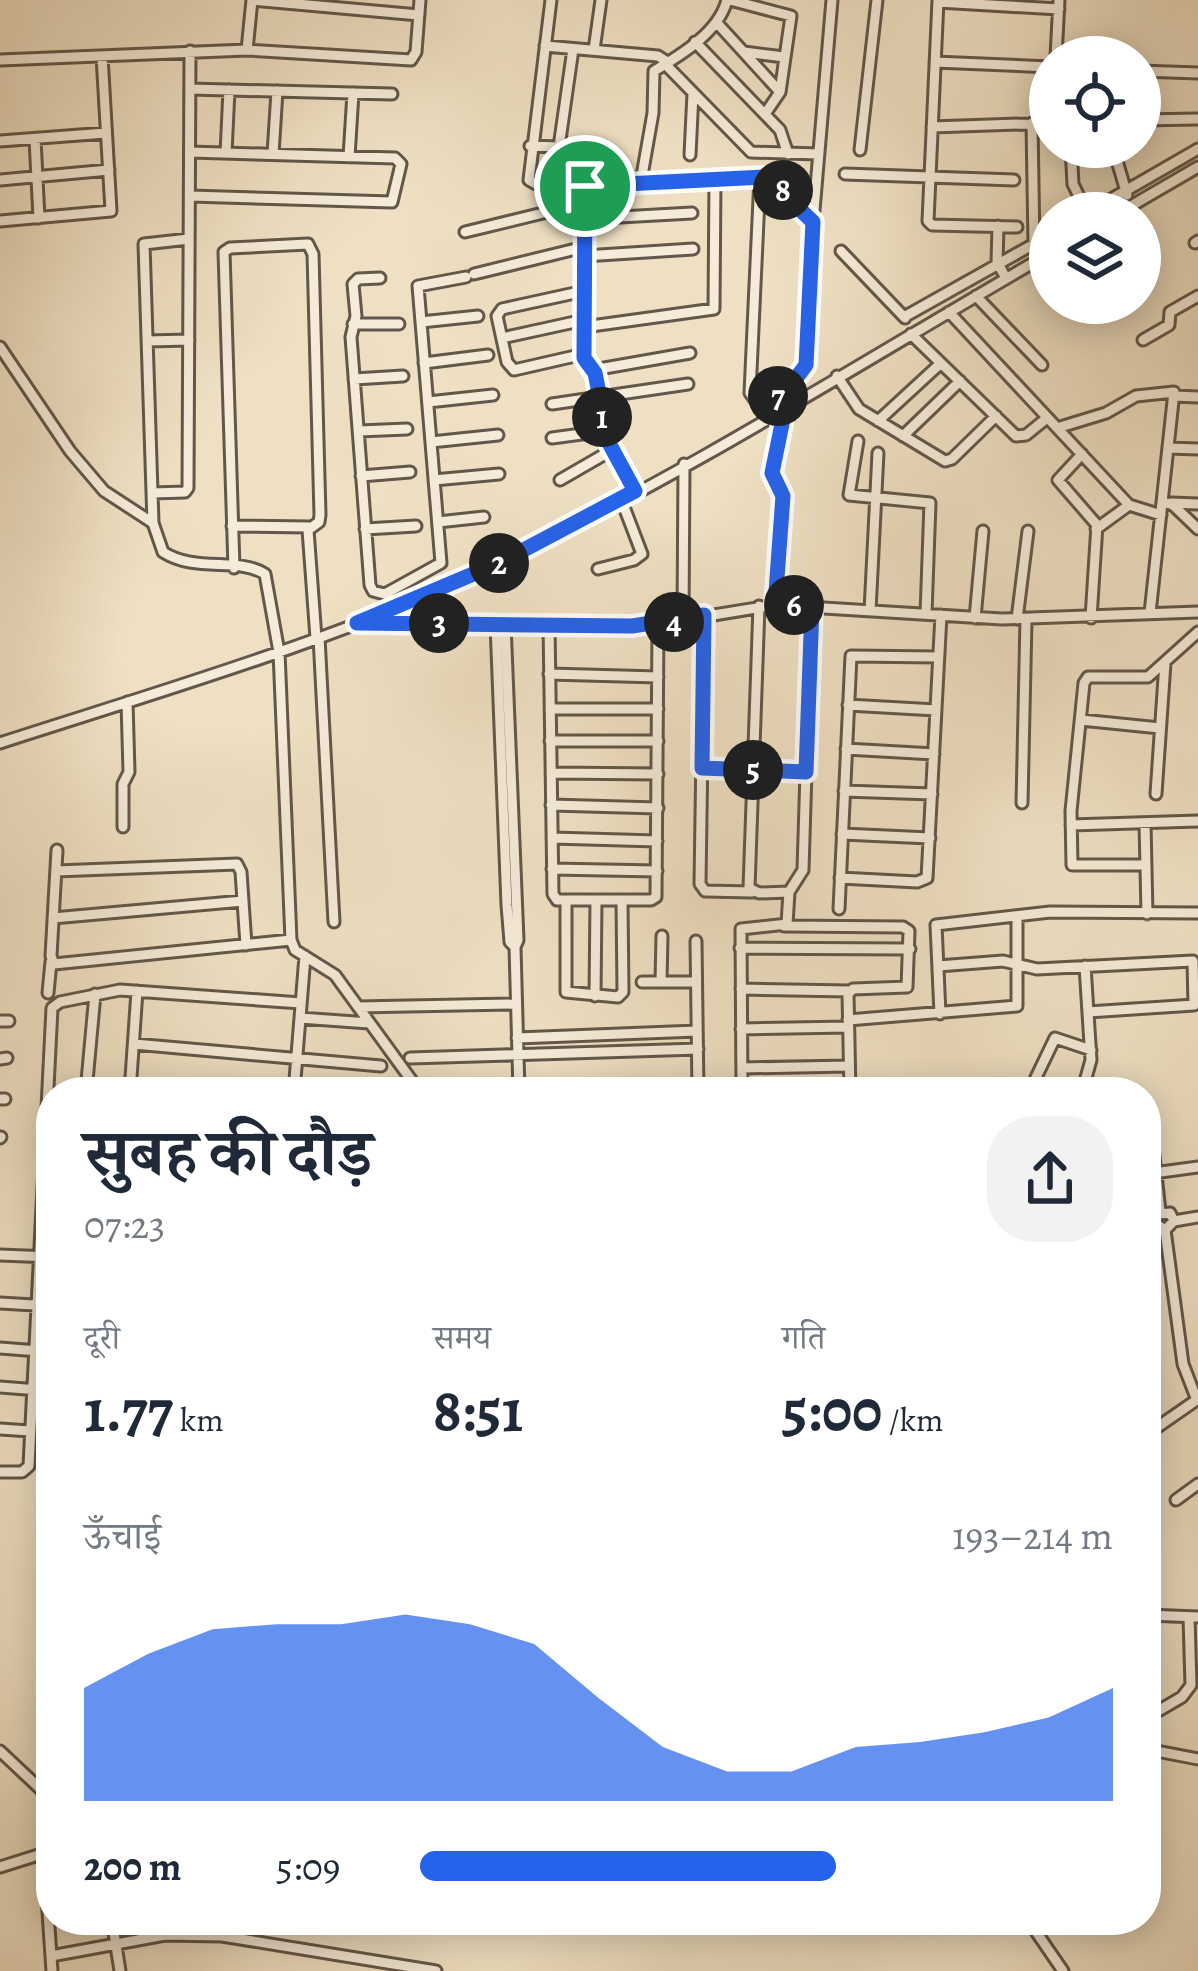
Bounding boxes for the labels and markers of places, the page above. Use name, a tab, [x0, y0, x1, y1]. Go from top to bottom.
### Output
pin	[534, 135, 636, 237]
pin: 8	[753, 160, 813, 220]
pin: 7	[748, 366, 808, 426]
pin: 1	[572, 387, 632, 447]
pin: 2	[469, 533, 529, 593]
pin: 6	[764, 575, 824, 635]
pin: 4	[644, 592, 704, 652]
pin: 3	[409, 593, 469, 653]
pin: 5	[723, 740, 783, 800]

